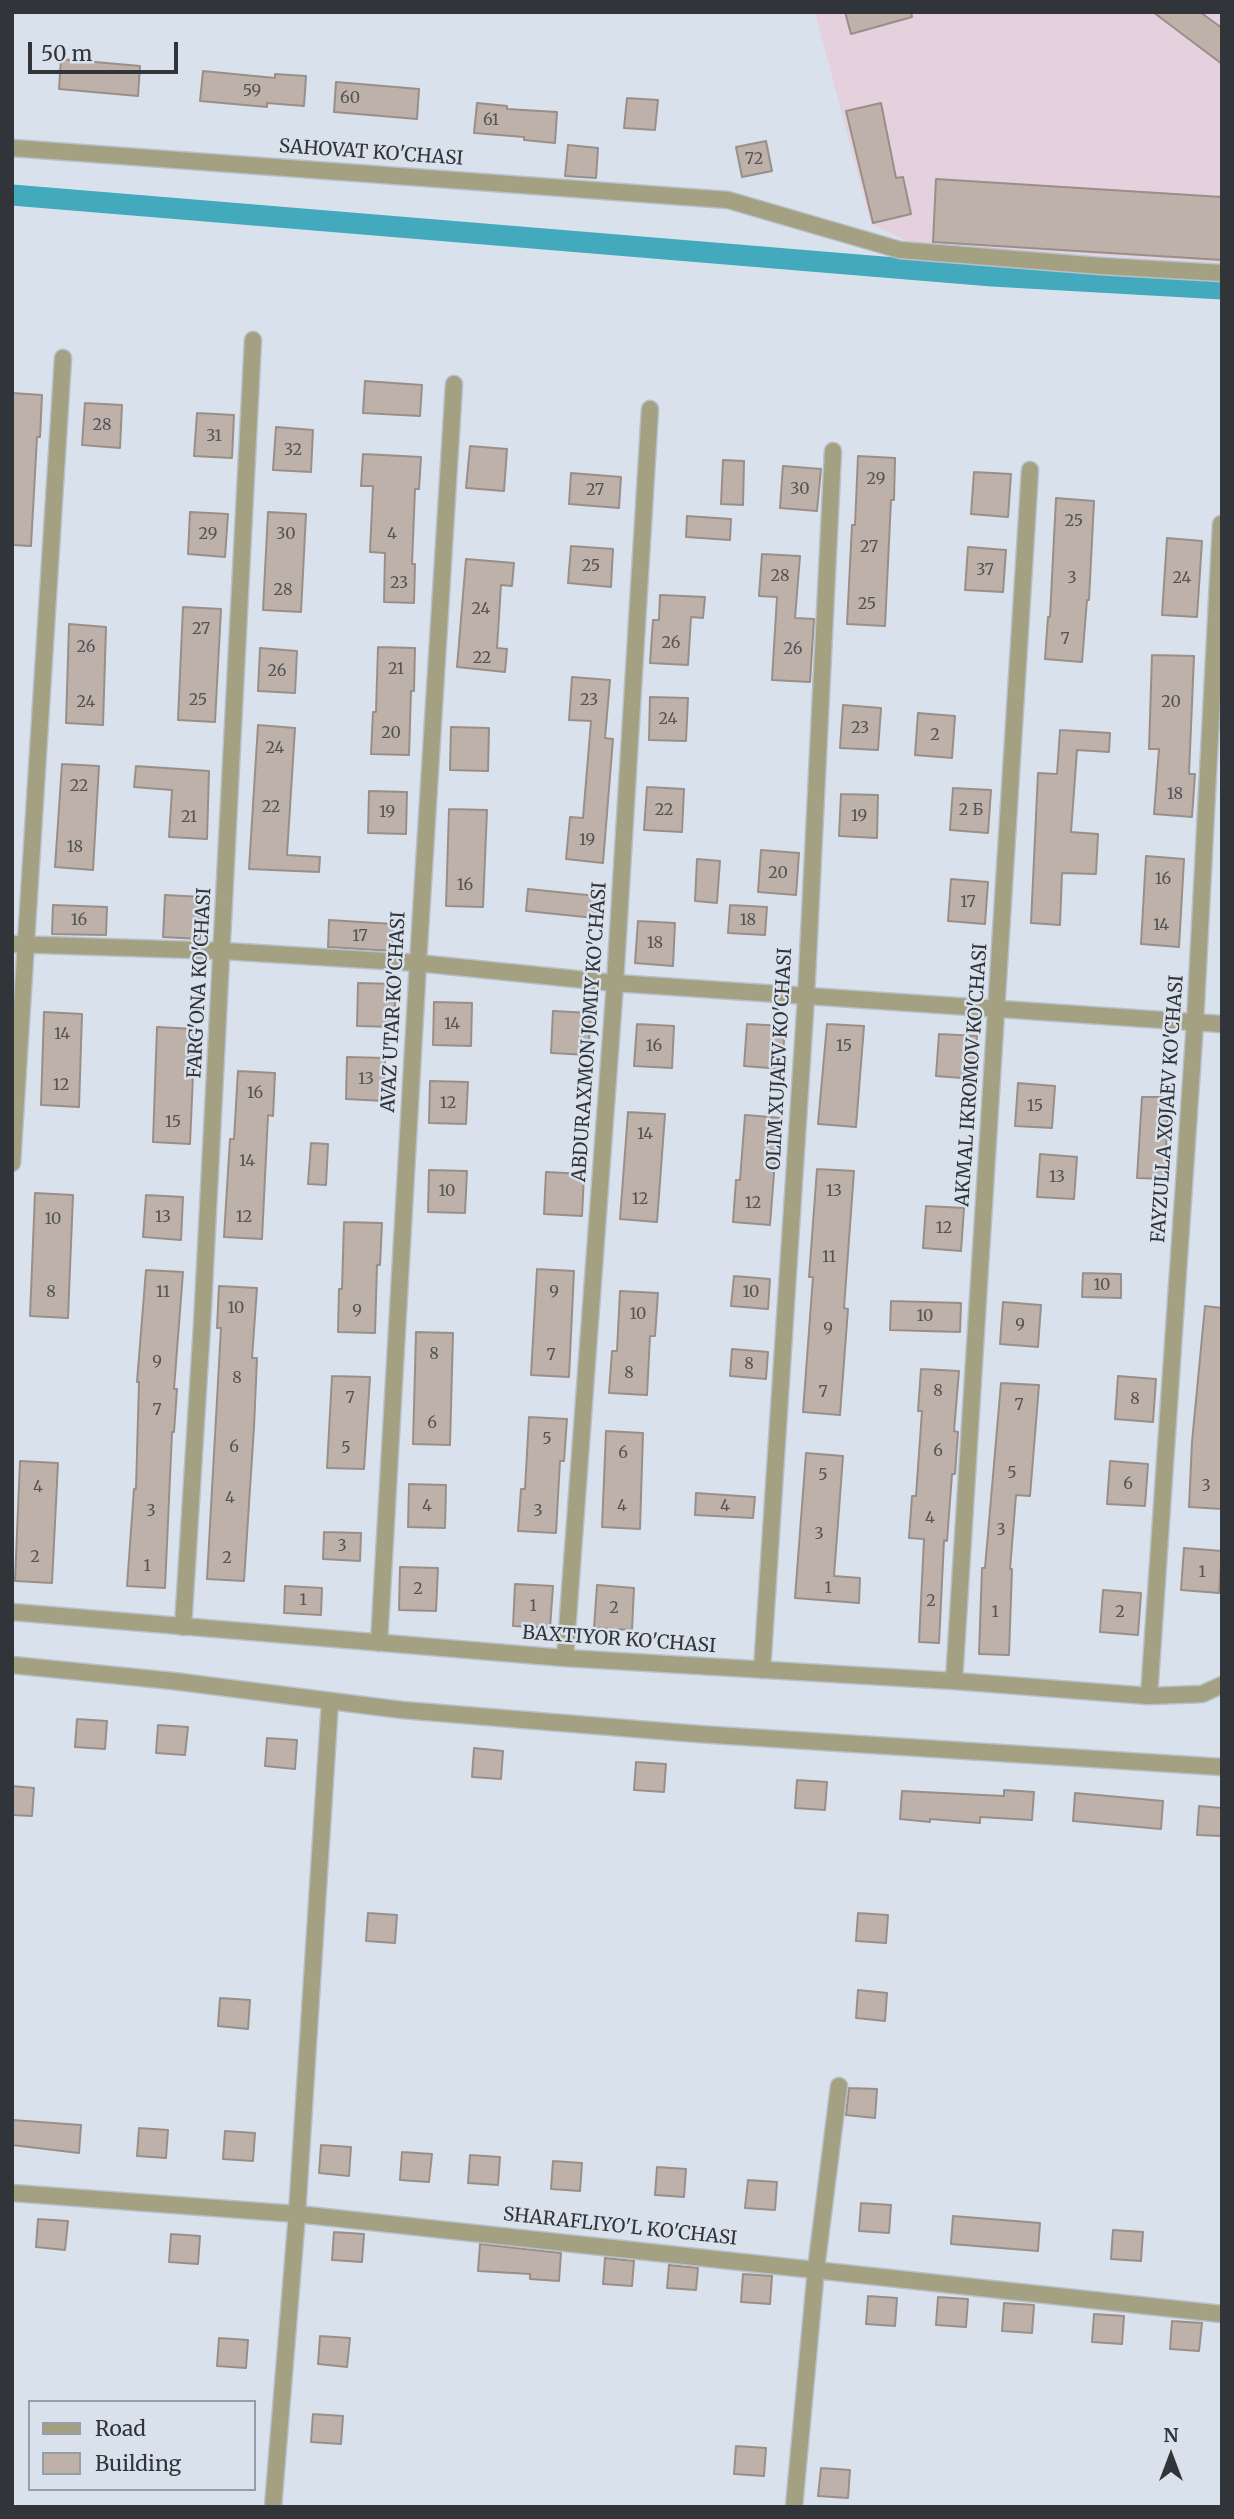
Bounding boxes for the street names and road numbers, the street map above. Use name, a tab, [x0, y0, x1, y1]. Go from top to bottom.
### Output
street label: SAHOVAT KO'CHASI	[278, 135, 464, 171]
street label: ABDURAXMON JOMIY KO'CHASI	[568, 881, 612, 1183]
street label: FARG'ONA KO'CHASI	[184, 887, 216, 1079]
street label: AVAZ UTAR KO'CHASI	[377, 911, 411, 1113]
street label: AKMAL IKROMOV KO'CHASI	[951, 943, 993, 1207]
street label: OLIM XUJAEV KO'CHASI	[763, 947, 797, 1171]
street label: FAYZULLA XOJAEV KO'CHASI	[1147, 974, 1189, 1244]
street label: BAXTIYOR KO'CHASI	[521, 1622, 717, 1658]
street label: SHARAFLIYO'L KO'CHASI	[502, 2203, 738, 2251]

